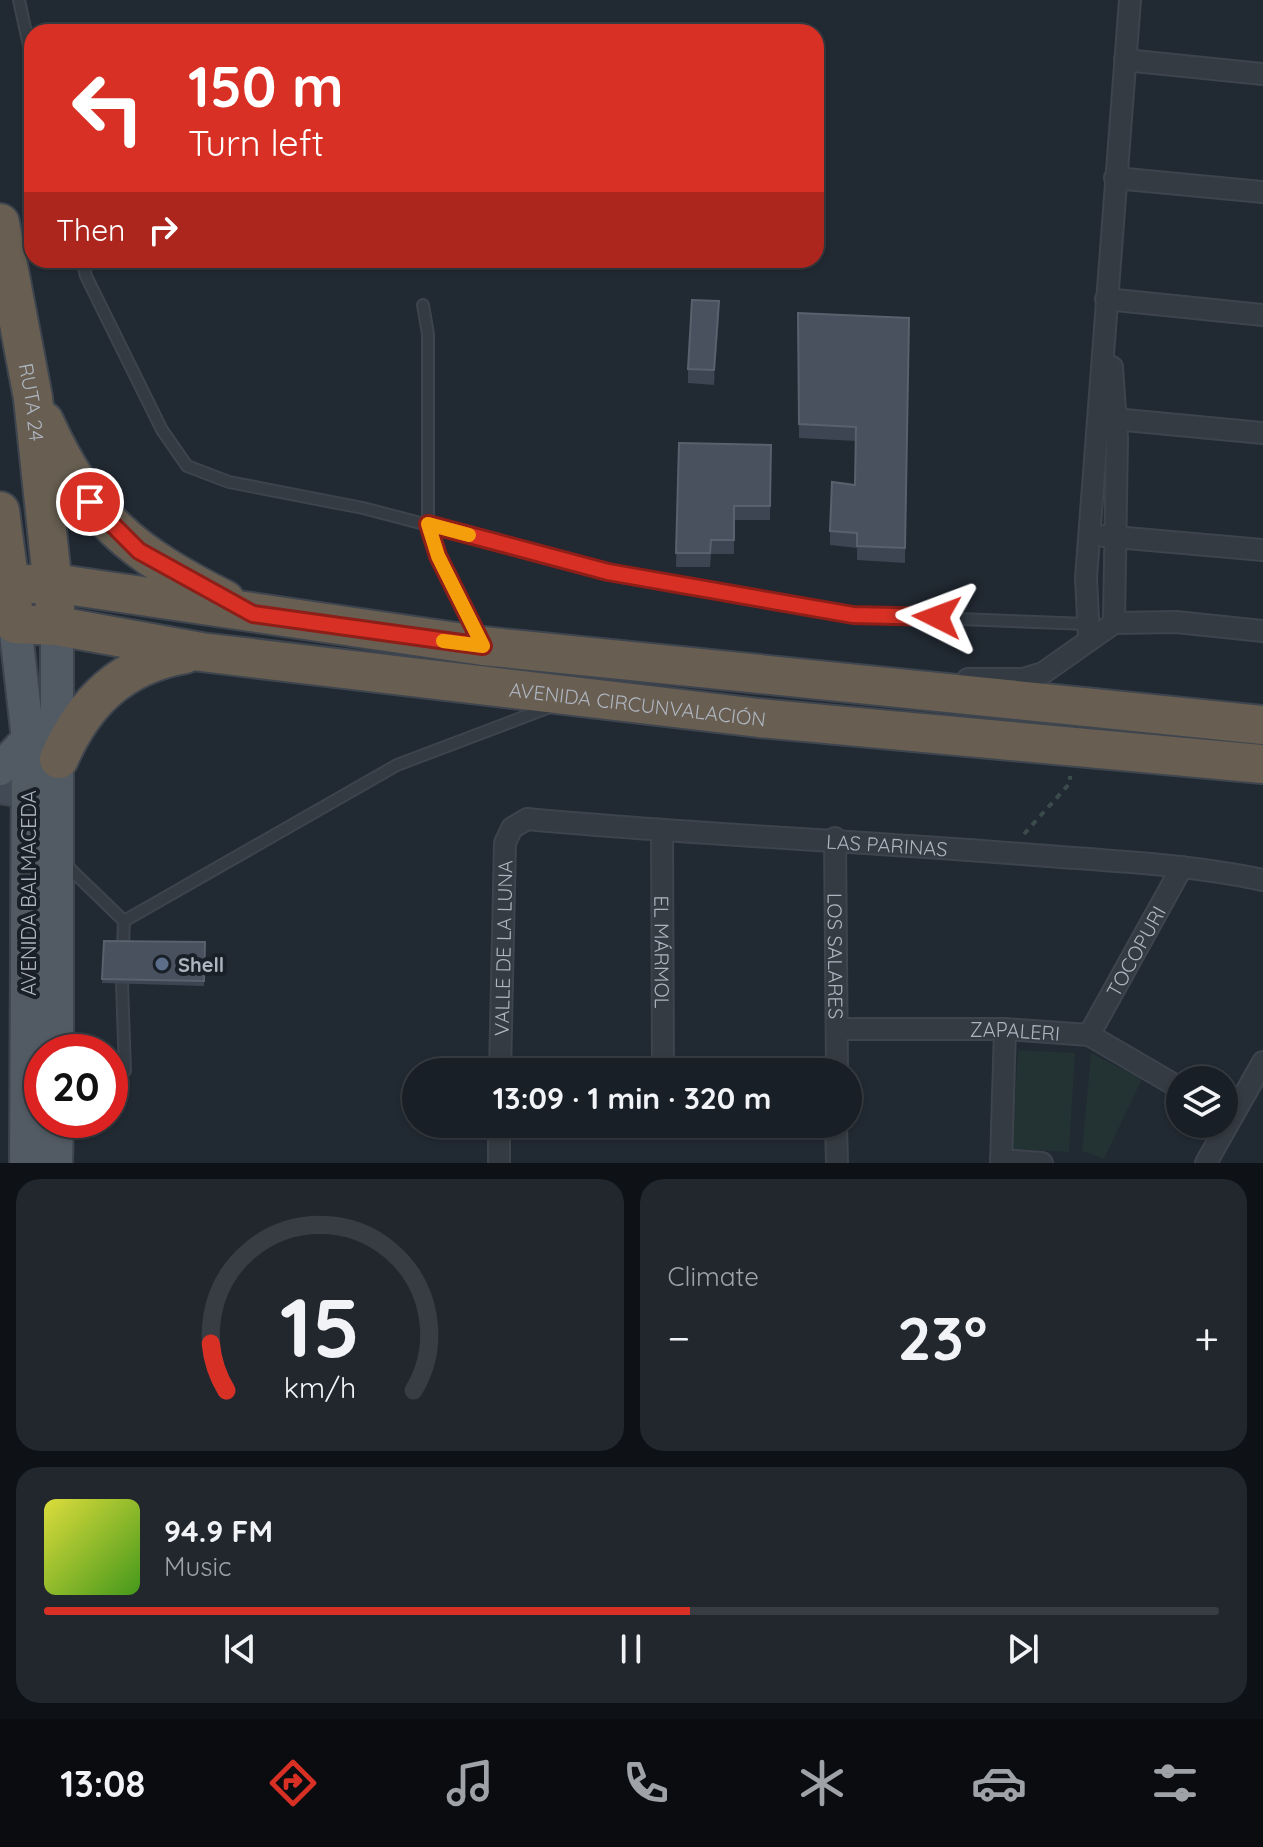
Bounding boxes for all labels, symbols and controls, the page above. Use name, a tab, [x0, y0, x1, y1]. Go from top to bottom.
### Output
text: 150 m	[188, 51, 344, 121]
icon: left	[56, 56, 160, 160]
text: Turn left	[188, 120, 324, 165]
icon: right	[141, 208, 185, 252]
text: Then	[56, 211, 125, 249]
street label: RUTA 24	[14, 361, 50, 442]
pin	[56, 468, 124, 536]
icon: arrive	[68, 480, 112, 524]
position arrow	[895, 575, 979, 659]
street label: AVENIDA CIRCUNVALACIÓN	[508, 676, 767, 731]
street label: AVENIDA BALMACEDA	[16, 790, 41, 996]
street label: LAS PARINAS	[826, 828, 948, 861]
street label: VALLE DE LA LUNA	[488, 860, 517, 1036]
street label: LOS SALARES	[823, 893, 849, 1019]
street label: EL MÁRMOL	[650, 895, 675, 1009]
street label: TOCOPURI	[1100, 901, 1171, 1001]
place label: Shell	[178, 952, 224, 977]
marker: Shell	[153, 955, 171, 973]
street label: ZAPALERI	[970, 1017, 1061, 1045]
speed limit sign: 20	[24, 1034, 128, 1138]
map controls	[1166, 1066, 1238, 1138]
button: layers	[1166, 1066, 1238, 1138]
text: 13:09 · 1 min · 320 m	[493, 1079, 771, 1117]
text: Climate	[668, 1260, 759, 1293]
text: 15	[280, 1274, 360, 1378]
text: 23°	[897, 1300, 987, 1375]
text: −	[668, 1310, 690, 1365]
text: +	[1194, 1310, 1219, 1365]
text: km/h	[283, 1369, 356, 1405]
text: 94.9 FM	[164, 1512, 273, 1550]
text: Music	[164, 1550, 232, 1583]
icon: previous	[218, 1627, 262, 1671]
icon: pause	[609, 1627, 653, 1671]
icon: next	[1001, 1627, 1045, 1671]
icon: directions	[265, 1755, 321, 1811]
icon: music	[442, 1755, 498, 1811]
icon: phone	[618, 1755, 674, 1811]
icon: climate	[794, 1755, 850, 1811]
icon: car	[971, 1755, 1027, 1811]
icon: filters	[1147, 1755, 1203, 1811]
text: 13:08	[60, 1761, 145, 1806]

